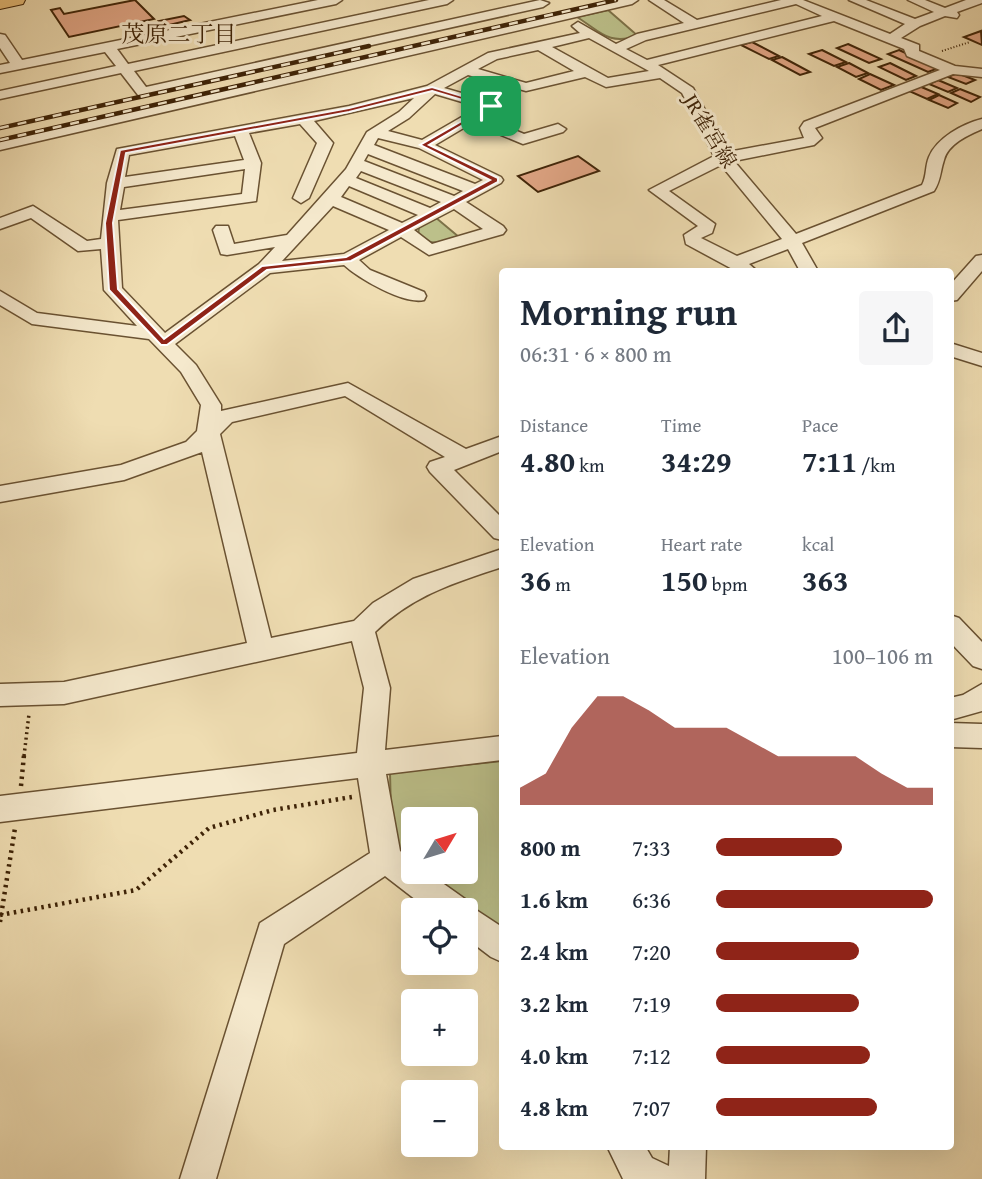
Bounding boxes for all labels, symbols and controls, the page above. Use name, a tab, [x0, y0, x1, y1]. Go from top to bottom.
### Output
district label: 茂原二丁目	[122, 17, 237, 50]
pin	[461, 76, 521, 136]
street label: JR雀宮線	[675, 85, 745, 174]
icon: arrive	[472, 87, 510, 125]
text: Morning run	[520, 283, 737, 339]
button: share	[859, 291, 933, 365]
text: 06:31 · 6 × 800 m	[520, 337, 672, 370]
text: Distance	[520, 411, 588, 439]
text: Time	[661, 411, 701, 439]
text: Pace	[802, 411, 839, 439]
text: 4.80	[520, 439, 575, 483]
text: 34:29	[661, 439, 732, 483]
text: 7:11	[802, 439, 857, 483]
text: km	[575, 451, 604, 479]
text: /km	[857, 451, 895, 479]
text: Elevation	[520, 530, 594, 558]
text: Heart rate	[661, 530, 742, 558]
text: kcal	[802, 530, 834, 558]
text: 36	[520, 558, 551, 602]
text: 150	[661, 558, 708, 602]
text: 363	[802, 558, 849, 602]
text: m	[551, 570, 571, 598]
text: bpm	[708, 570, 747, 598]
text: Elevation	[520, 639, 610, 672]
text: 100–106 m	[832, 639, 933, 672]
north arrow	[401, 807, 478, 884]
map controls	[401, 807, 478, 1157]
text: 800 m	[520, 831, 581, 864]
text: 7:33	[632, 831, 671, 864]
text: 1.6 km	[520, 883, 588, 916]
text: 6:36	[632, 883, 671, 916]
button: locate	[401, 898, 478, 975]
text: 2.4 km	[520, 935, 588, 968]
text: 7:20	[632, 935, 671, 968]
text: 3.2 km	[520, 987, 588, 1020]
text: 7:19	[632, 987, 671, 1020]
button: +	[401, 989, 478, 1066]
text: 4.0 km	[520, 1039, 588, 1072]
text: 7:12	[632, 1039, 671, 1072]
button: −	[401, 1080, 478, 1157]
text: 4.8 km	[520, 1091, 588, 1124]
text: 7:07	[632, 1091, 671, 1124]

